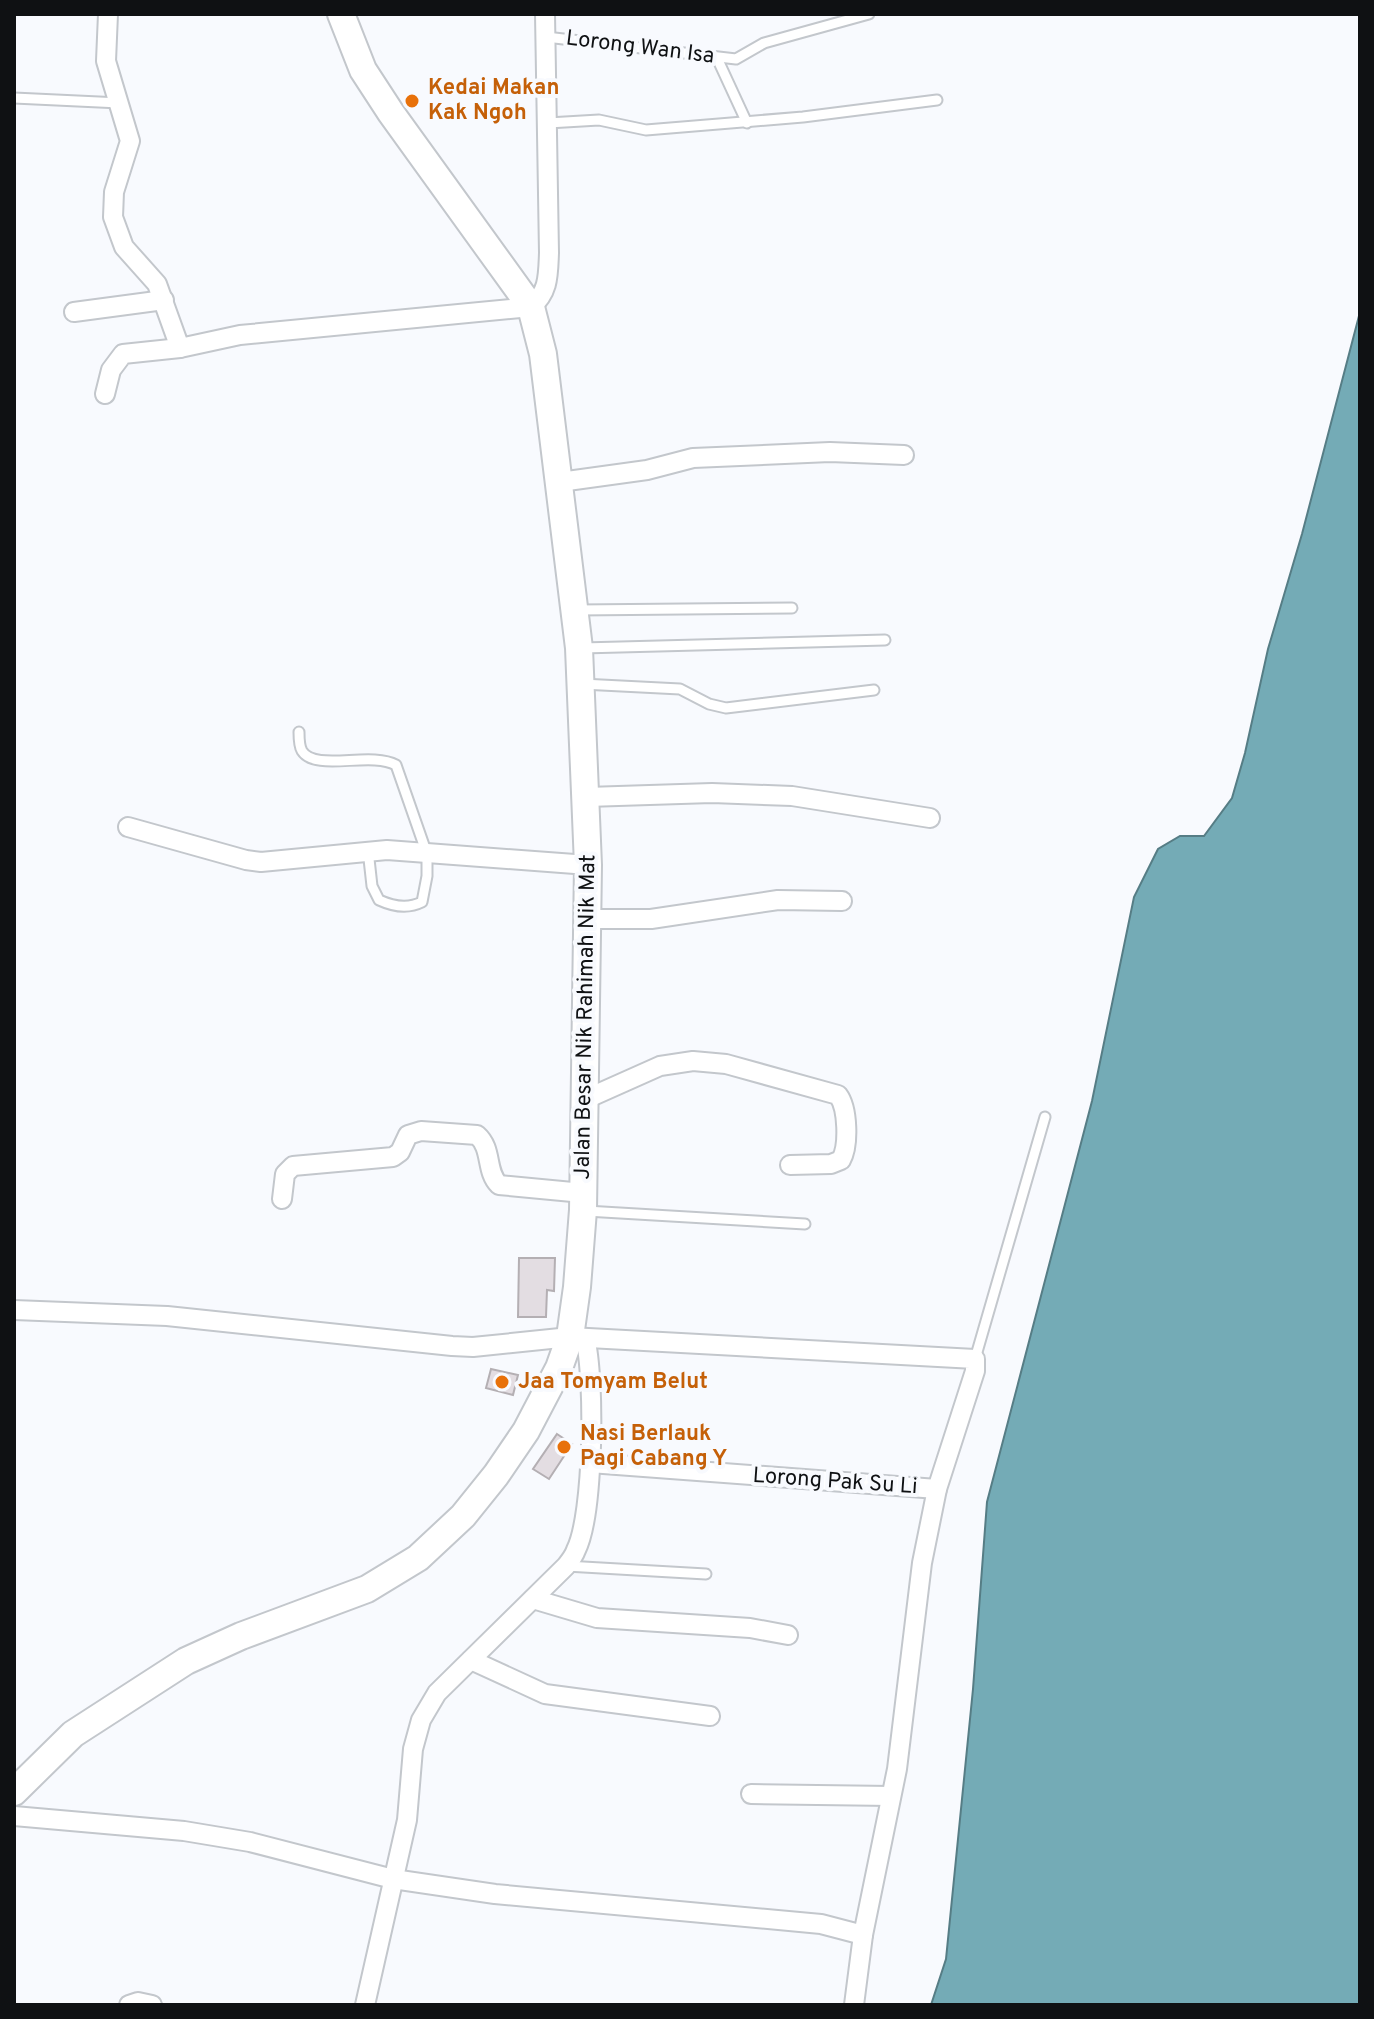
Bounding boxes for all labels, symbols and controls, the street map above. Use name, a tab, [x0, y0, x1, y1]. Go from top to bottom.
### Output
street label: Lorong Wan Isa	[564, 26, 716, 70]
place label: Kedai Makan Kak Ngoh	[428, 75, 559, 127]
marker: Kedai Makan Kak Ngoh	[403, 92, 421, 110]
street label: Jalan Besar Nik Rahimah Nik Mat	[570, 854, 602, 1180]
place label: Jaa Tomyam Belut	[518, 1369, 708, 1396]
marker: Jaa Tomyam Belut	[493, 1373, 511, 1391]
place label: Nasi Berlauk Pagi Cabang Y	[580, 1421, 727, 1473]
marker: Nasi Berlauk Pagi Cabang Y	[555, 1438, 573, 1456]
street label: Lorong Pak Su Li	[752, 1463, 918, 1501]

